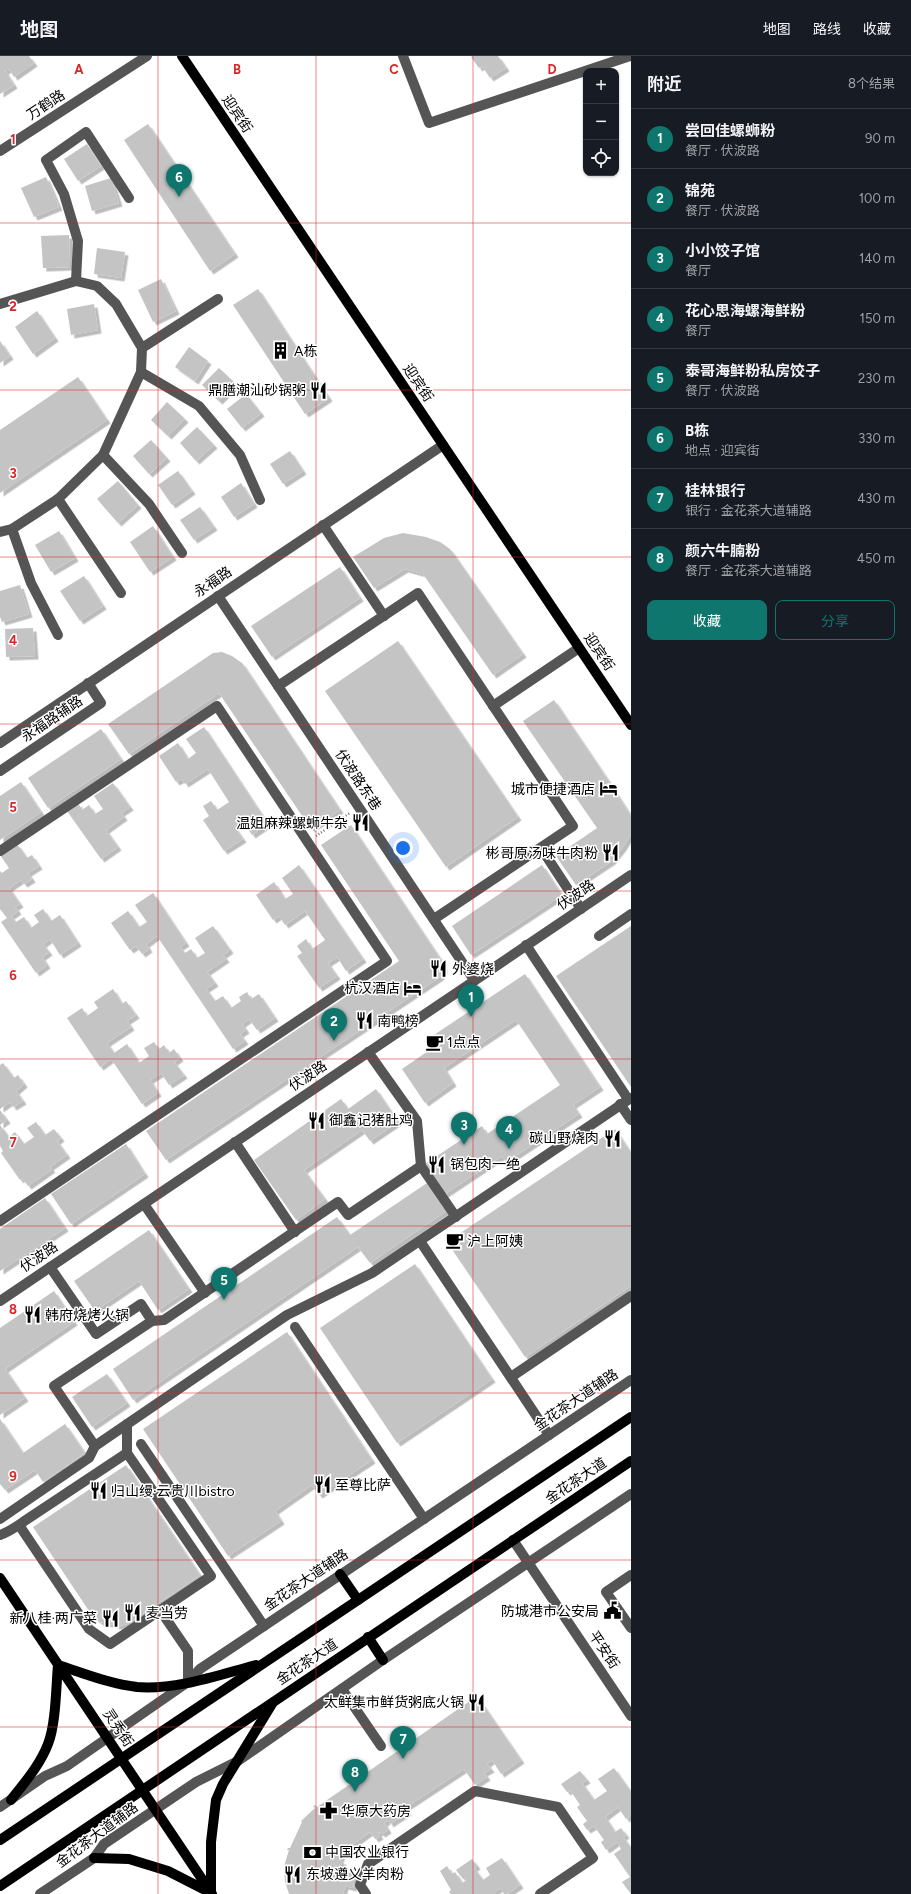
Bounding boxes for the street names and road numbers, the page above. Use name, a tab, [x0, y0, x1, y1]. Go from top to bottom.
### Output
street label: 万鹤路	[24, 86, 68, 124]
street label: 迎宾街	[218, 92, 256, 136]
street label: 迎宾街	[399, 361, 437, 405]
street label: 永福路	[191, 563, 235, 601]
street label: 迎宾街	[580, 630, 618, 674]
street label: 永福路辅路	[18, 692, 86, 746]
street label: 伏波路东巷	[331, 746, 385, 814]
street label: 伏波路	[554, 876, 598, 914]
street label: 伏波路	[286, 1057, 330, 1095]
street label: 伏波路	[17, 1238, 61, 1276]
street label: 金花茶大道辅路	[531, 1366, 621, 1434]
street label: 金花茶大道	[542, 1454, 610, 1508]
street label: 金花茶大道辅路	[261, 1546, 351, 1614]
street label: 平安街	[585, 1628, 623, 1672]
street label: 金花茶大道	[273, 1635, 341, 1689]
street label: 灵秀街	[99, 1706, 137, 1750]
street label: 金花茶大道辅路	[53, 1799, 141, 1871]

